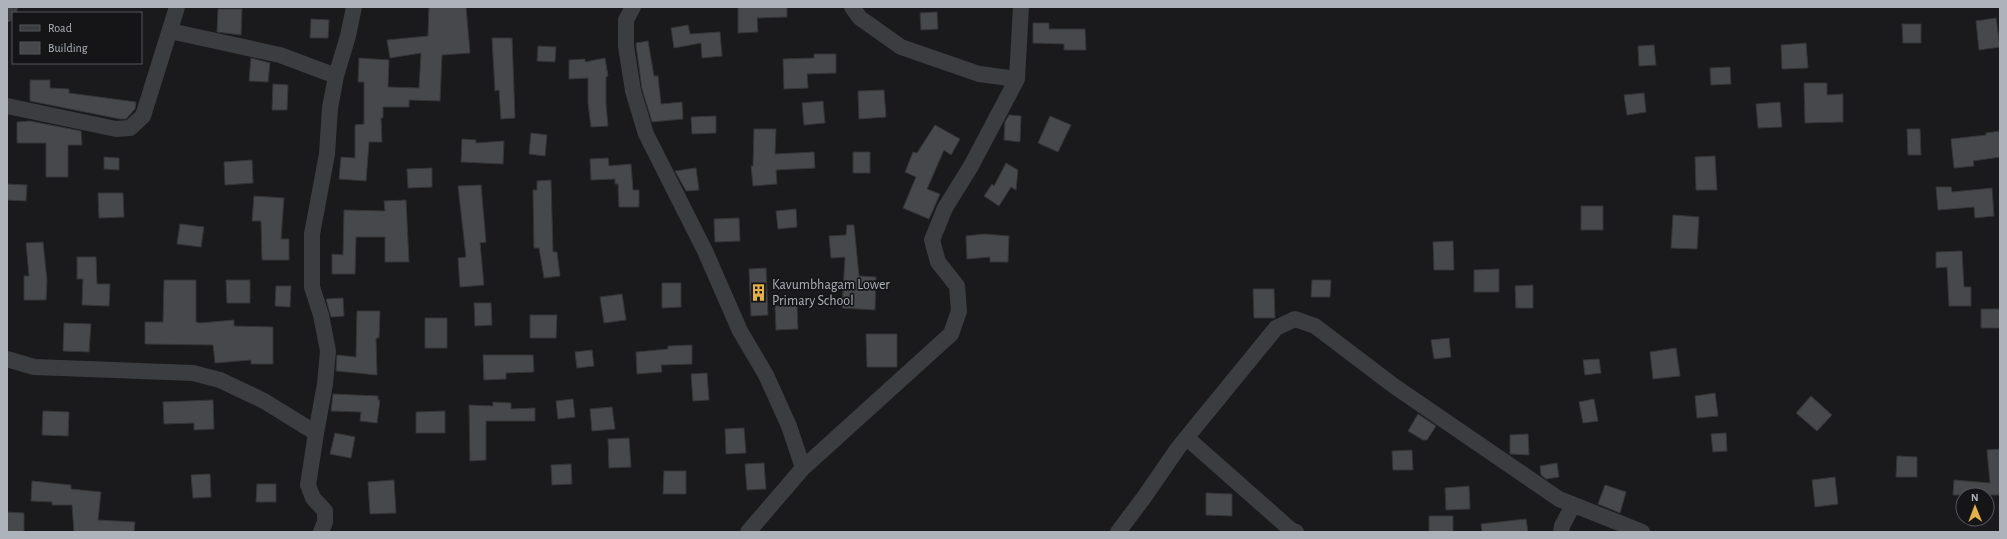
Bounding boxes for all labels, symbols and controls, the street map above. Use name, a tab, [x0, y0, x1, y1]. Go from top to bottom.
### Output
legend	[12, 12, 142, 64]
text: Road	[48, 22, 72, 34]
text: Building	[48, 42, 88, 54]
place label: Kavumbhagam Lower Primary School	[772, 278, 890, 308]
building icon: Kavumbhagam Lower Primary School	[749, 282, 769, 302]
north arrow	[1955, 487, 1995, 527]
text: N	[1971, 492, 1979, 503]

